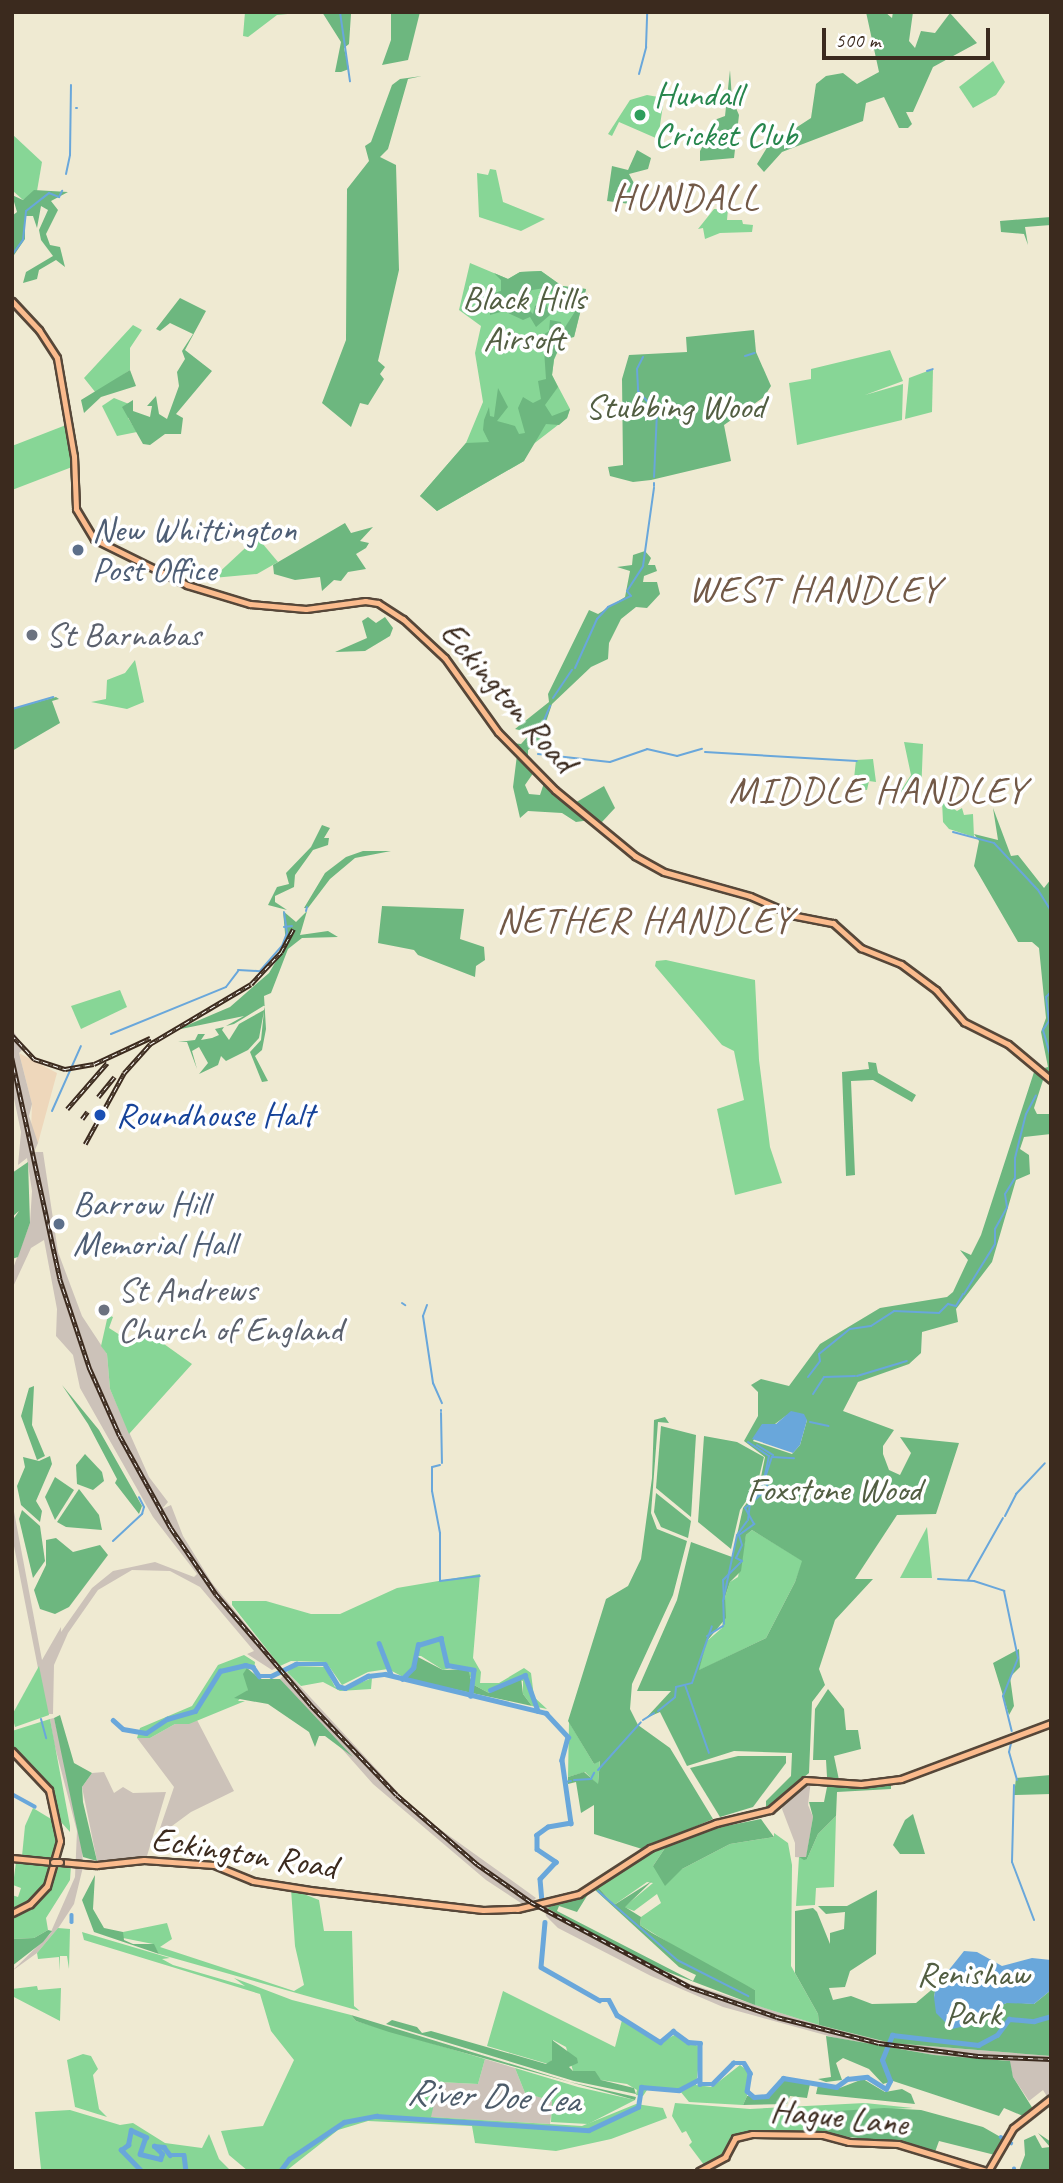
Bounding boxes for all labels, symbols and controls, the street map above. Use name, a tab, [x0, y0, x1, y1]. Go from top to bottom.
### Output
scale bar	[825, 14, 993, 58]
text: 500 m	[835, 27, 880, 53]
place label: Hundall Cricket Club	[654, 74, 797, 156]
marker: Hundall Cricket Club	[632, 107, 648, 123]
district label: HUNDALL	[613, 174, 759, 220]
park label: Black Hills Airsoft	[462, 278, 586, 360]
park label: Stubbing Wood	[585, 386, 765, 428]
place label: New Whittington Post Office	[92, 509, 298, 591]
marker: New Whittington Post Office	[70, 542, 86, 558]
district label: WEST HANDLEY	[690, 566, 940, 612]
street label: Eckington Road	[431, 613, 585, 781]
place label: St Barnabas	[46, 614, 201, 656]
marker: St Barnabas	[24, 627, 40, 643]
district label: MIDDLE HANDLEY	[731, 767, 1025, 813]
district label: NETHER HANDLEY	[498, 897, 792, 943]
place label: Roundhouse Halt	[116, 1094, 315, 1136]
marker: Roundhouse Halt	[90, 1105, 110, 1125]
place label: Barrow Hill Memorial Hall	[73, 1183, 237, 1265]
marker: Barrow Hill Memorial Hall	[51, 1216, 67, 1232]
place label: St Andrews Church of England	[118, 1269, 342, 1351]
marker: St Andrews Church of England	[96, 1302, 112, 1318]
park label: Foxstone Wood	[747, 1469, 921, 1511]
street label: Eckington Road	[149, 1818, 339, 1888]
park label: Renishaw Park	[917, 1953, 1029, 2035]
water label: River Doe Lea	[406, 2069, 580, 2123]
street label: Hague Lane	[768, 2089, 910, 2145]

